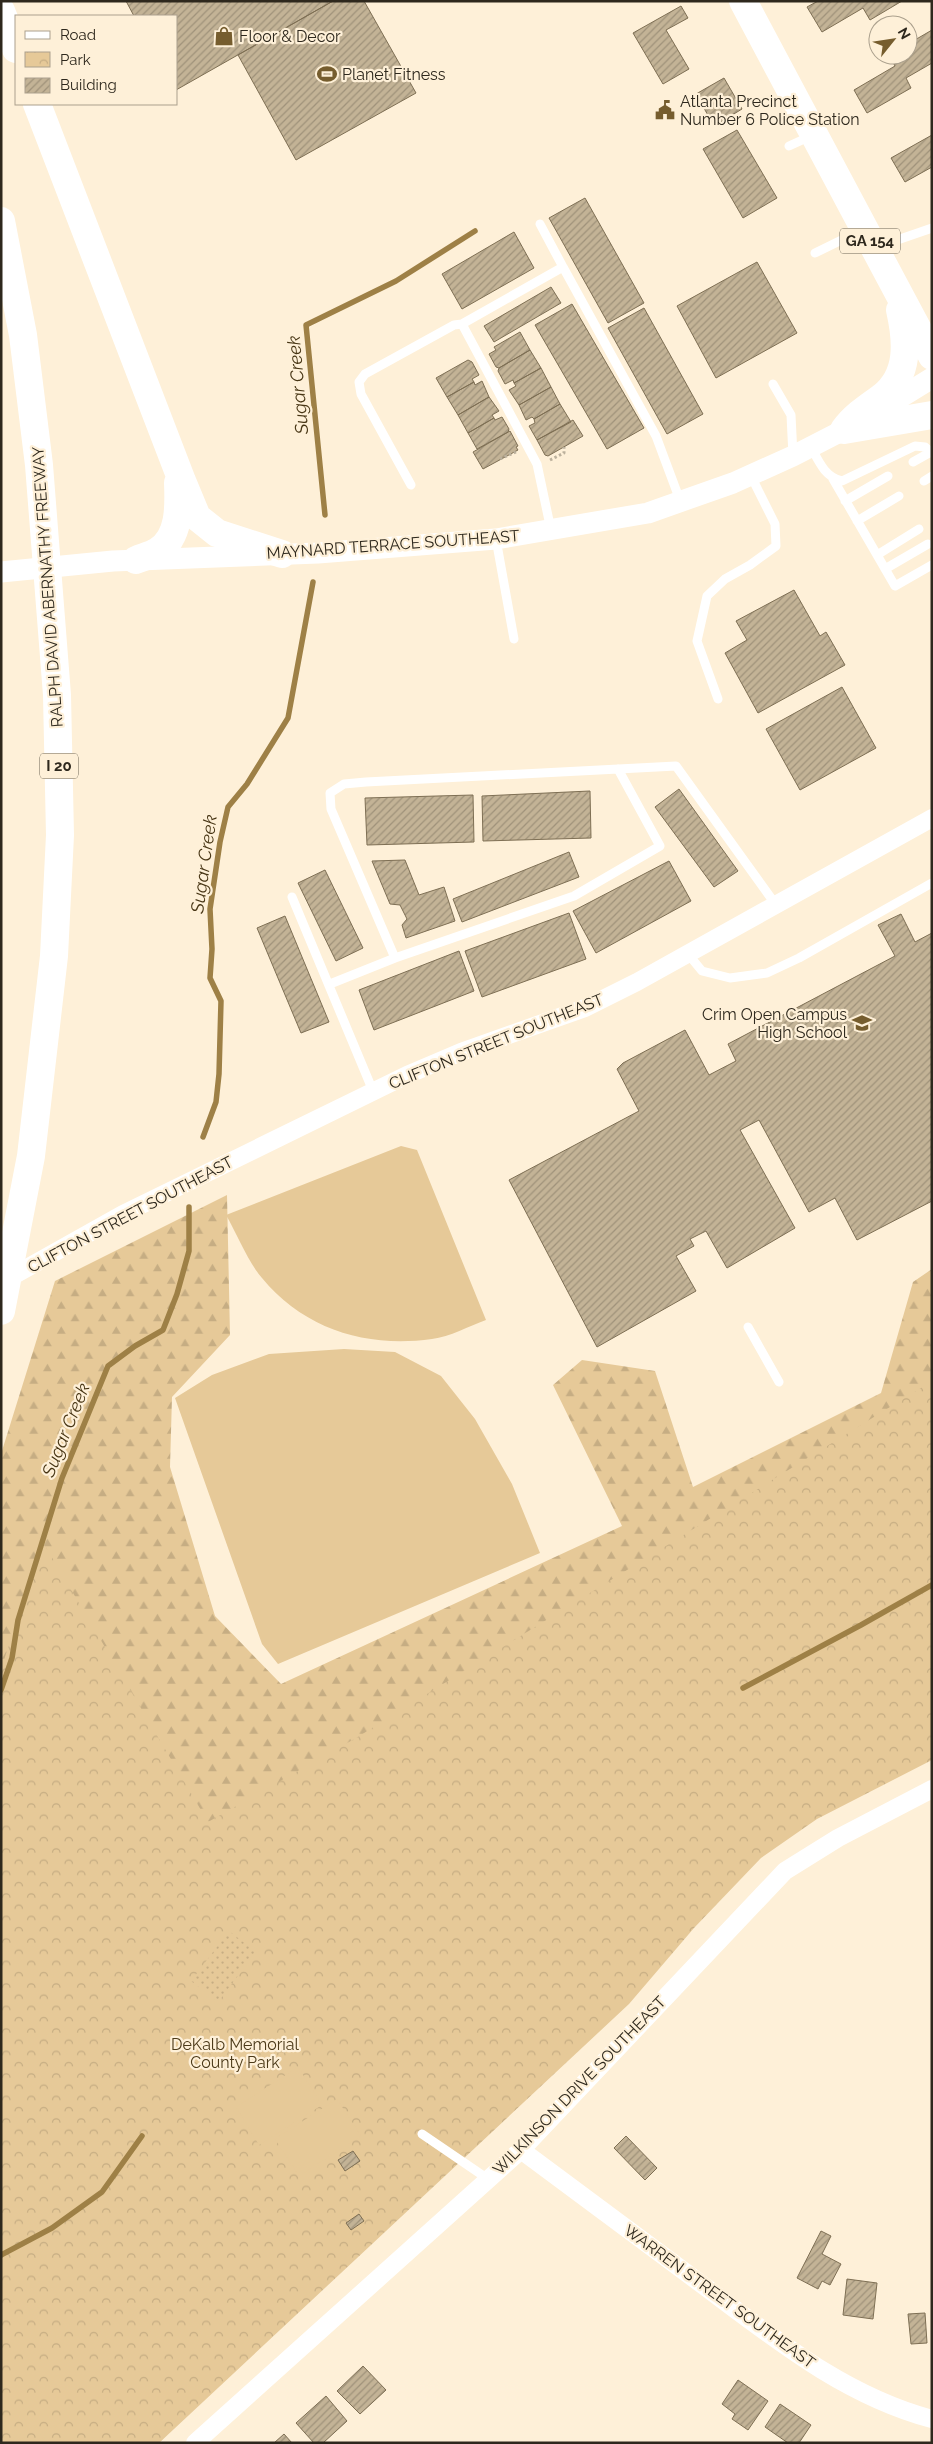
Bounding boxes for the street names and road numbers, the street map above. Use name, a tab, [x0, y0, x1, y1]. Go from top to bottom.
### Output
road number: GA 154	[840, 228, 900, 254]
street label: RALPH DAVID ABERNATHY FREEWAY	[28, 445, 67, 728]
street label: MAYNARD TERRACE SOUTHEAST	[266, 526, 520, 563]
road number: I 20	[40, 754, 78, 778]
street label: CLIFTON STREET SOUTHEAST	[386, 990, 606, 1093]
street label: CLIFTON STREET SOUTHEAST	[24, 1152, 236, 1277]
street label: WILKINSON DRIVE SOUTHEAST	[489, 1992, 670, 2178]
street label: WARREN STREET SOUTHEAST	[620, 2221, 819, 2372]

